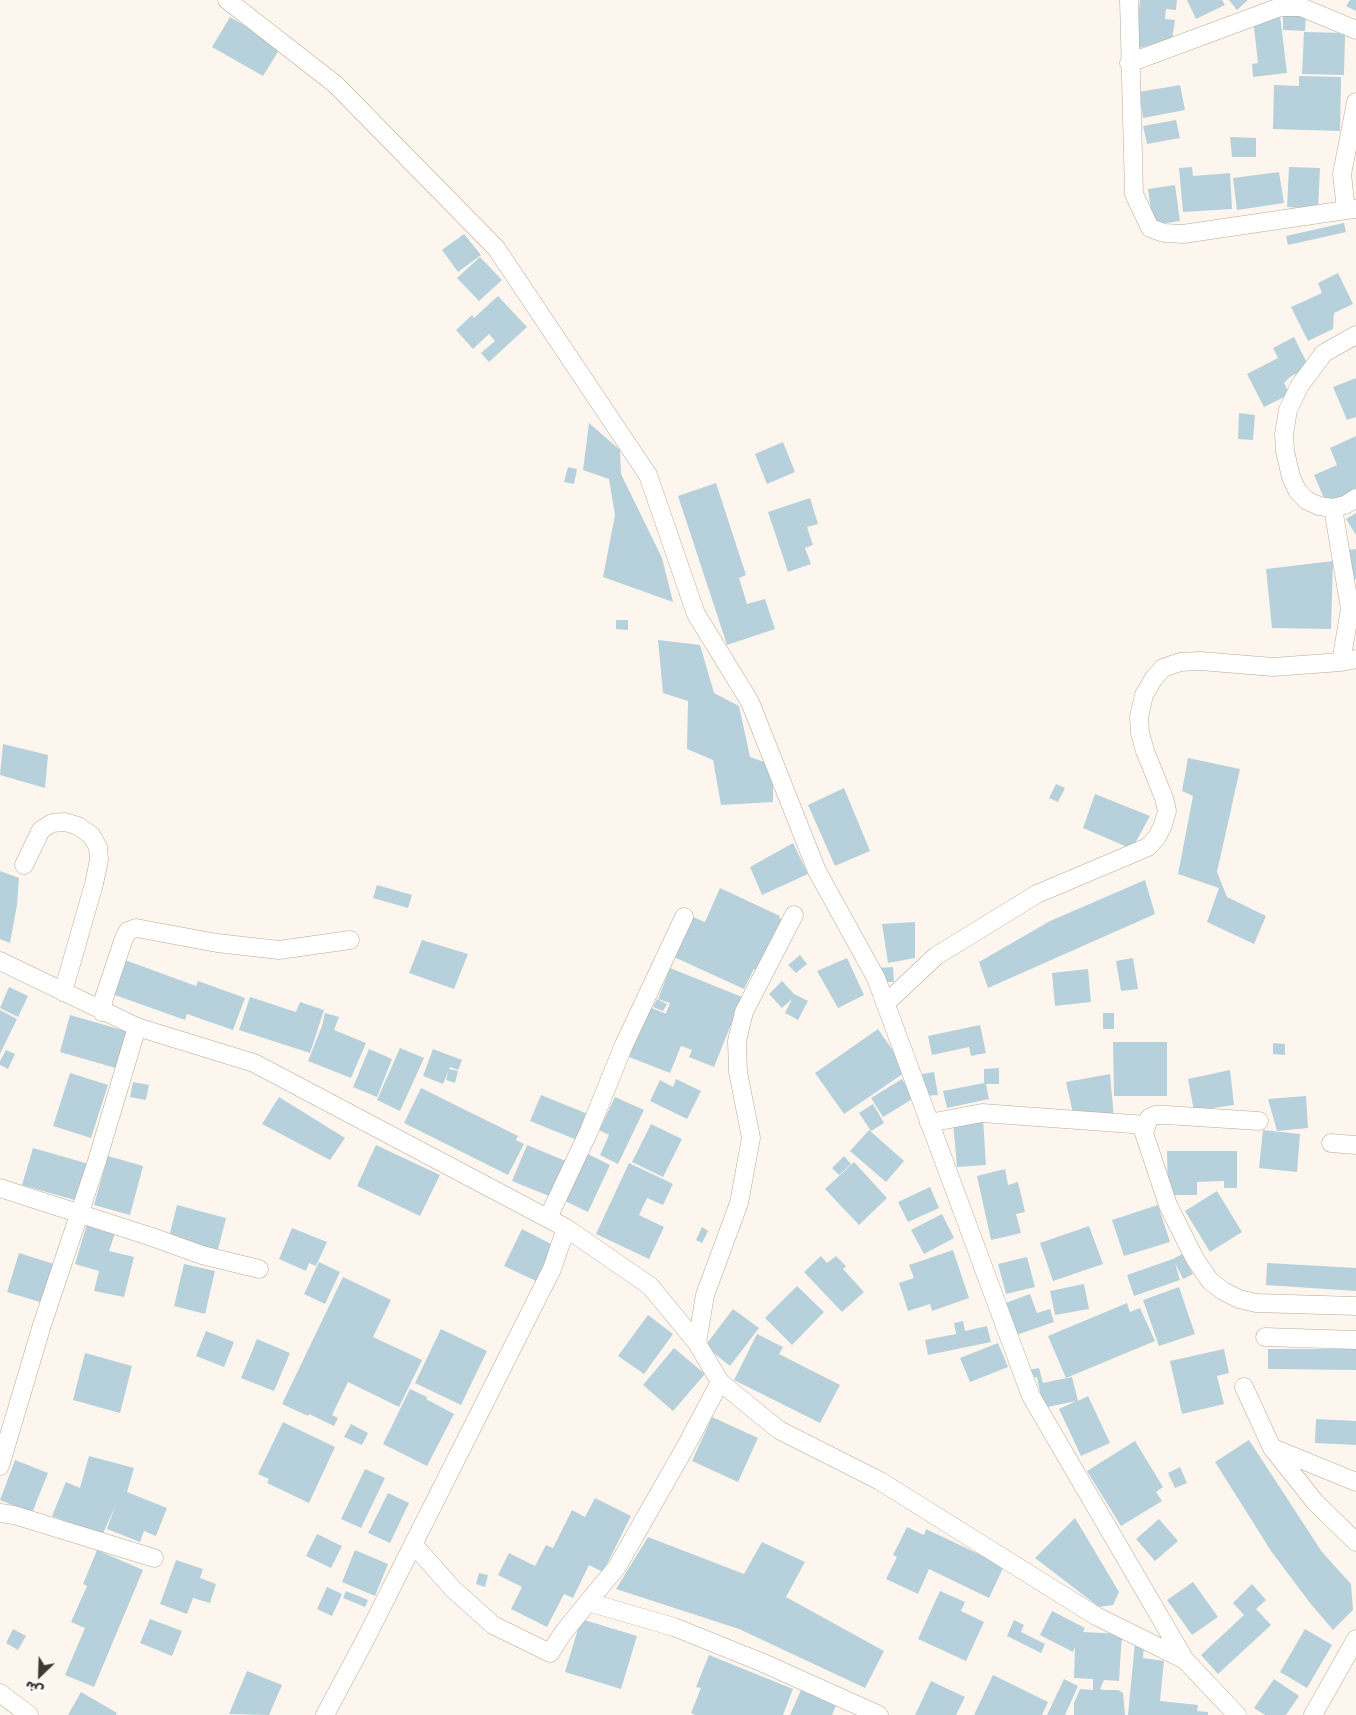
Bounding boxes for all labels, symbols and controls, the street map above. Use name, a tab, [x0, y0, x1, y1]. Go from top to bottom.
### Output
north arrow	[15, 1650, 65, 1700]
text: ش	[22, 1677, 46, 1700]

